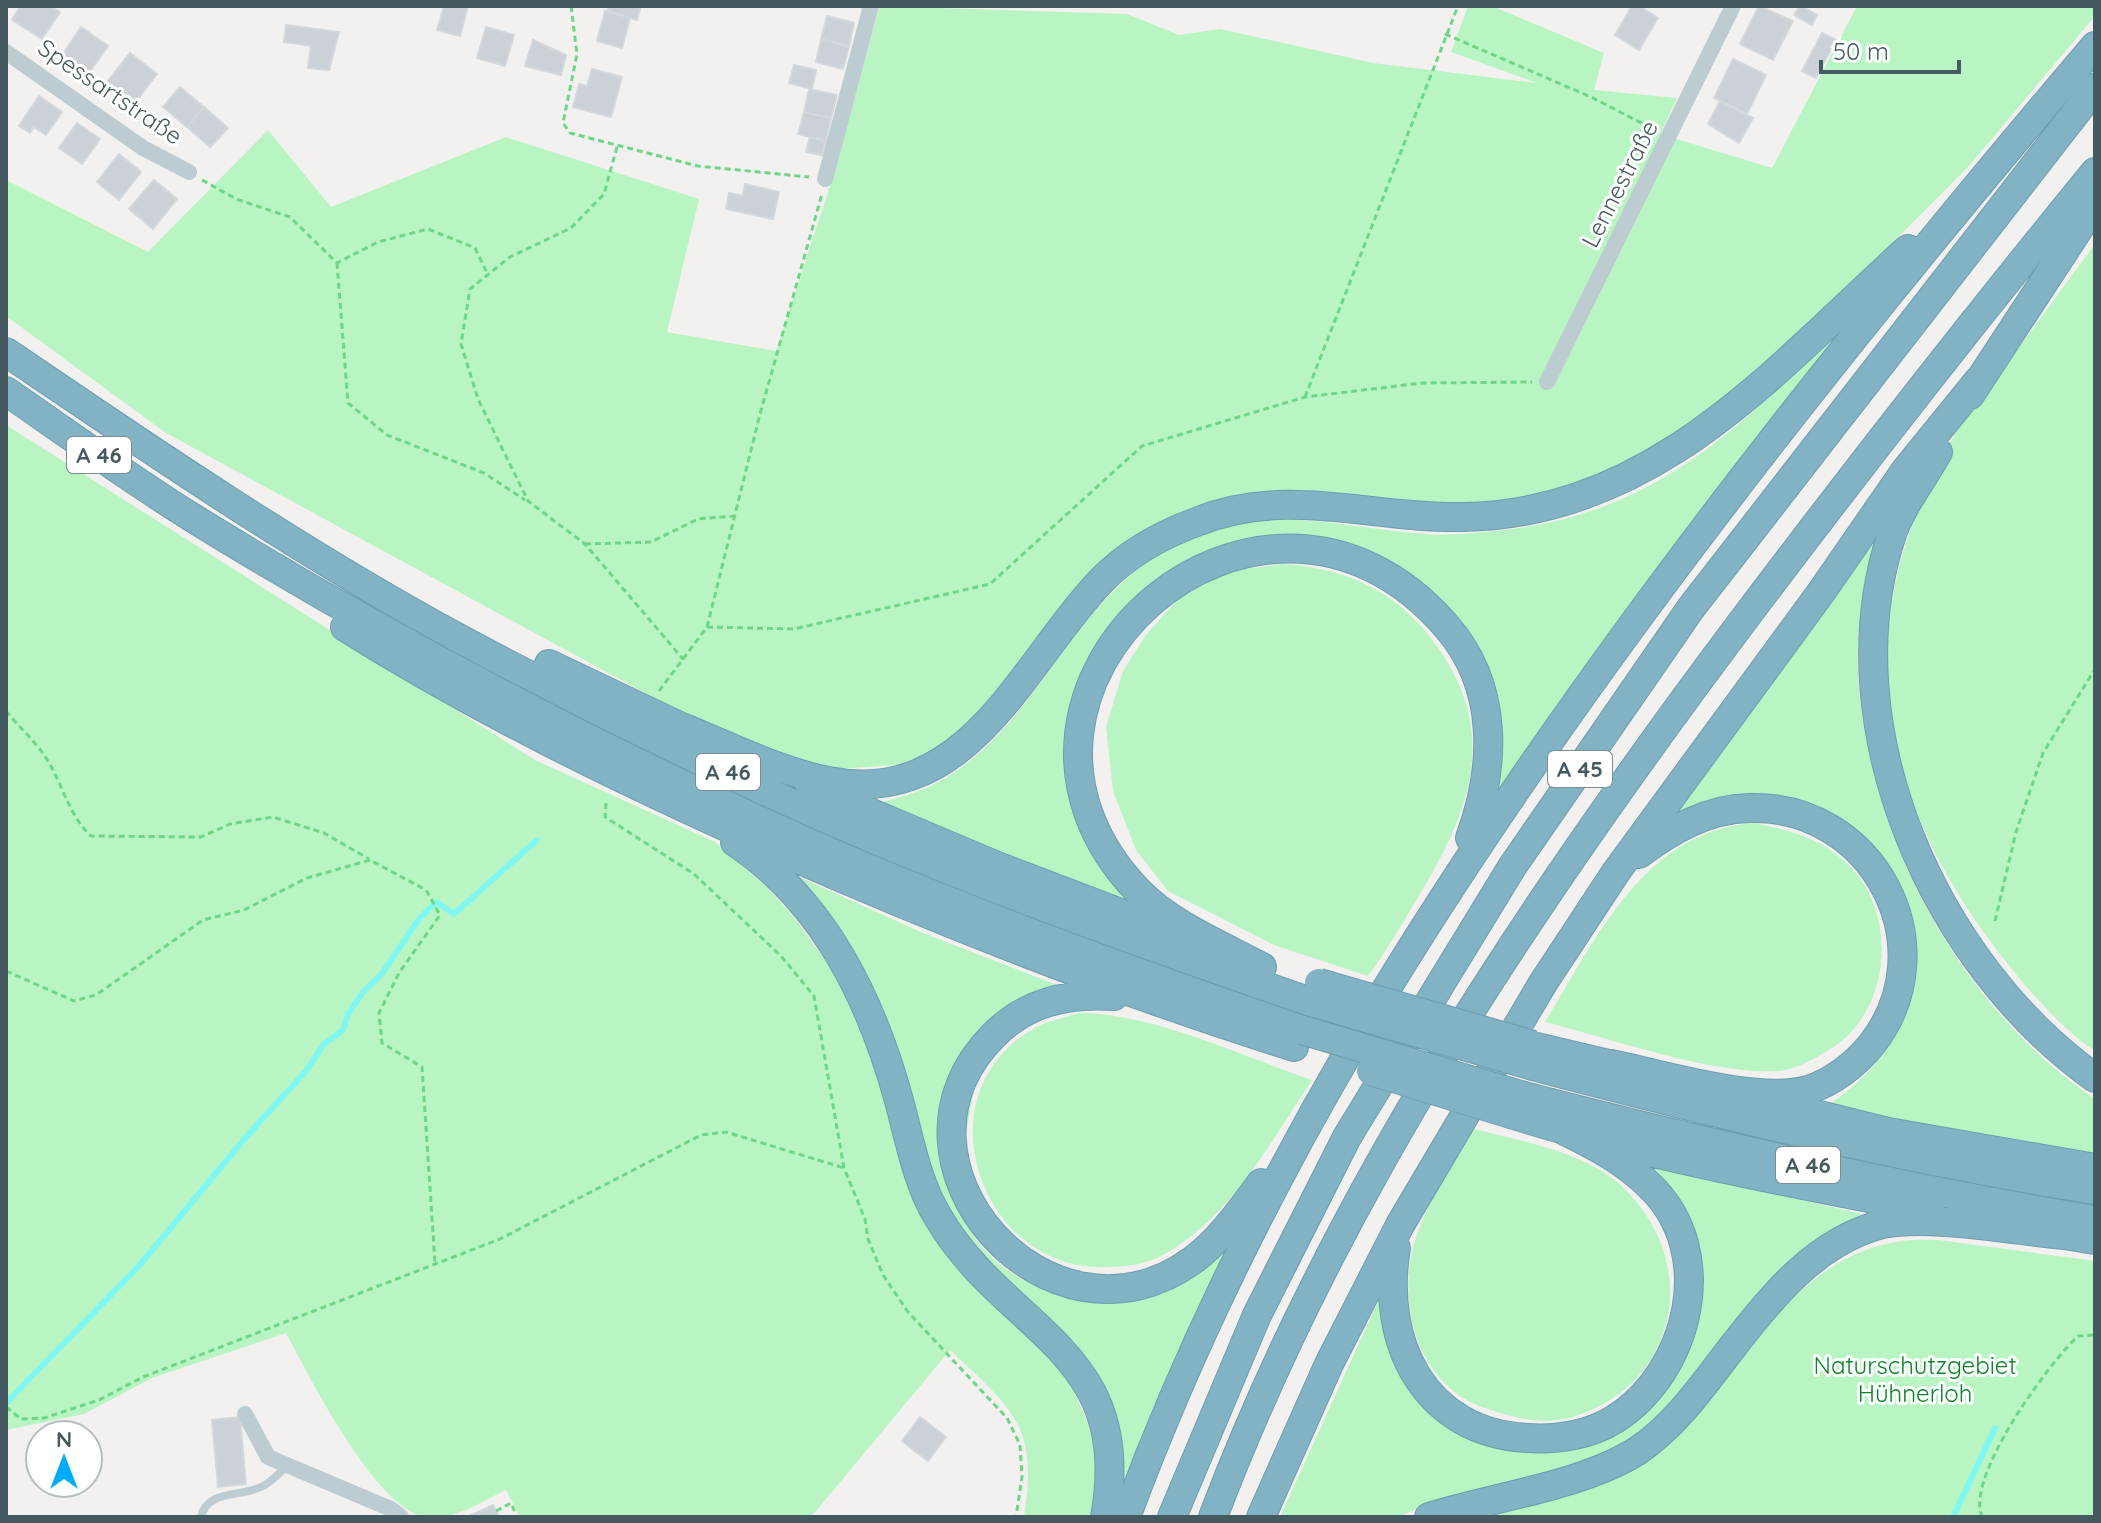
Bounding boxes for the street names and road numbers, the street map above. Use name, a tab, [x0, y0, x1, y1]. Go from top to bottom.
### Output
street label: Spessartstraße	[33, 32, 188, 150]
street label: Lennestraße	[1574, 115, 1664, 252]
road number: A 46	[67, 437, 131, 473]
road number: A 45	[1548, 751, 1612, 787]
road number: A 46	[696, 754, 760, 790]
road number: A 46	[1776, 1147, 1840, 1183]

